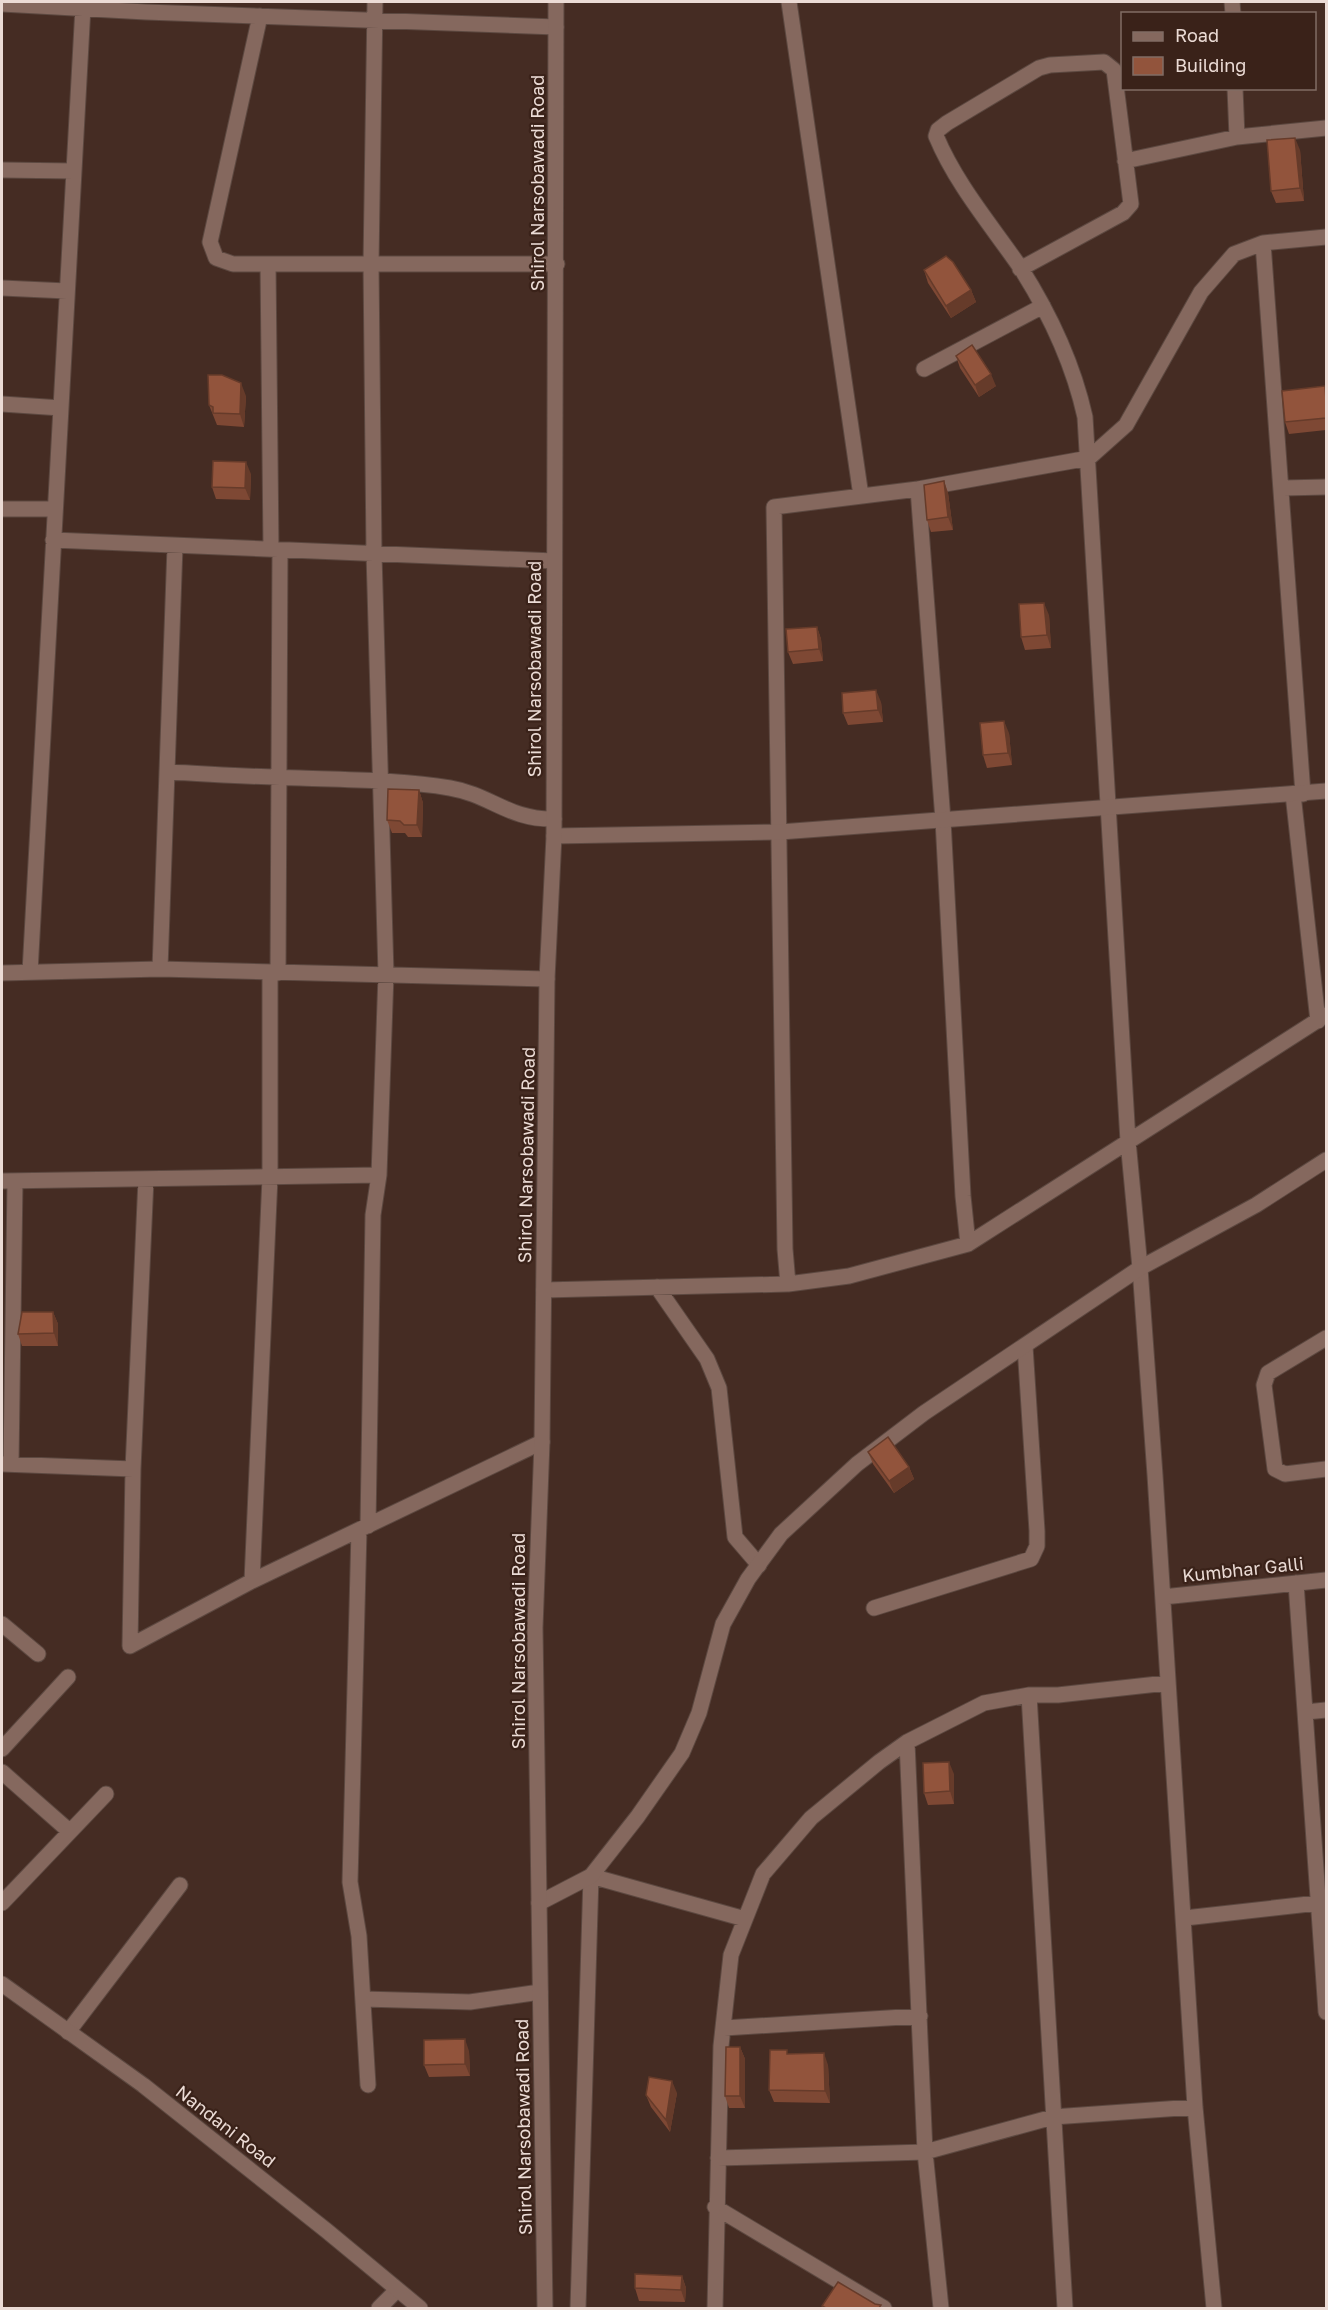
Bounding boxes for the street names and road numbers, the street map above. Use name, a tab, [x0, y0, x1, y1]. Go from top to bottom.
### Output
street label: Shirol Narsobawadi Road	[526, 75, 548, 291]
street label: Shirol Narsobawadi Road	[523, 561, 545, 777]
street label: Shirol Narsobawadi Road	[513, 1047, 539, 1263]
street label: Shirol Narsobawadi Road	[507, 1533, 529, 1749]
street label: Kumbhar Galli	[1181, 1552, 1305, 1586]
street label: Shirol Narsobawadi Road	[510, 2019, 536, 2235]
street label: Nandani Road	[172, 2080, 280, 2172]

